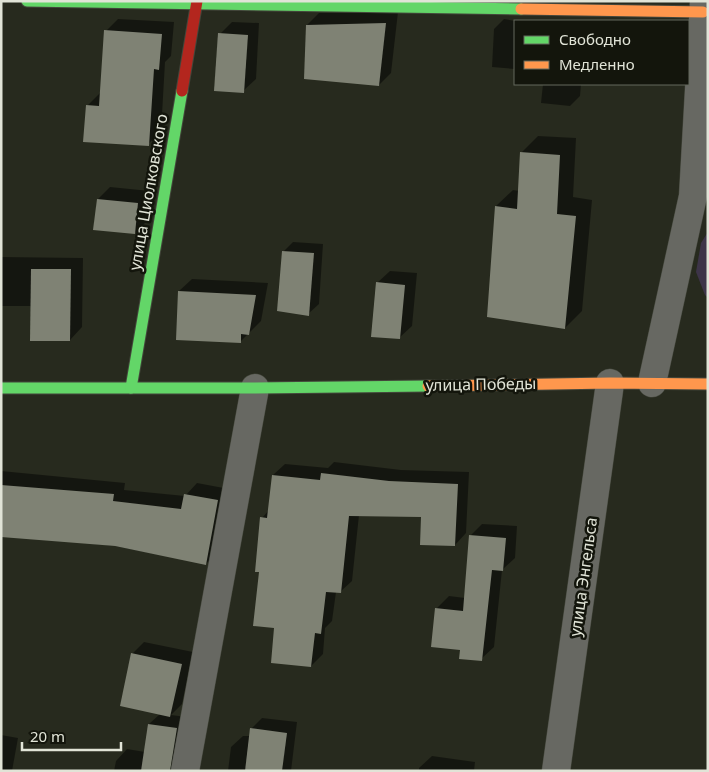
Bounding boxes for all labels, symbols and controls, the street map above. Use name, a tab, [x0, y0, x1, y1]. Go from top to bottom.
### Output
legend	[514, 20, 689, 85]
text: Свободно	[559, 29, 631, 49]
text: Медленно	[559, 54, 635, 74]
street label: улица Циолковского	[123, 112, 173, 272]
street label: улица Победы	[425, 372, 537, 396]
street label: улица Энгельса	[564, 516, 602, 638]
scale bar	[22, 720, 121, 752]
text: 20 m	[30, 726, 65, 746]

